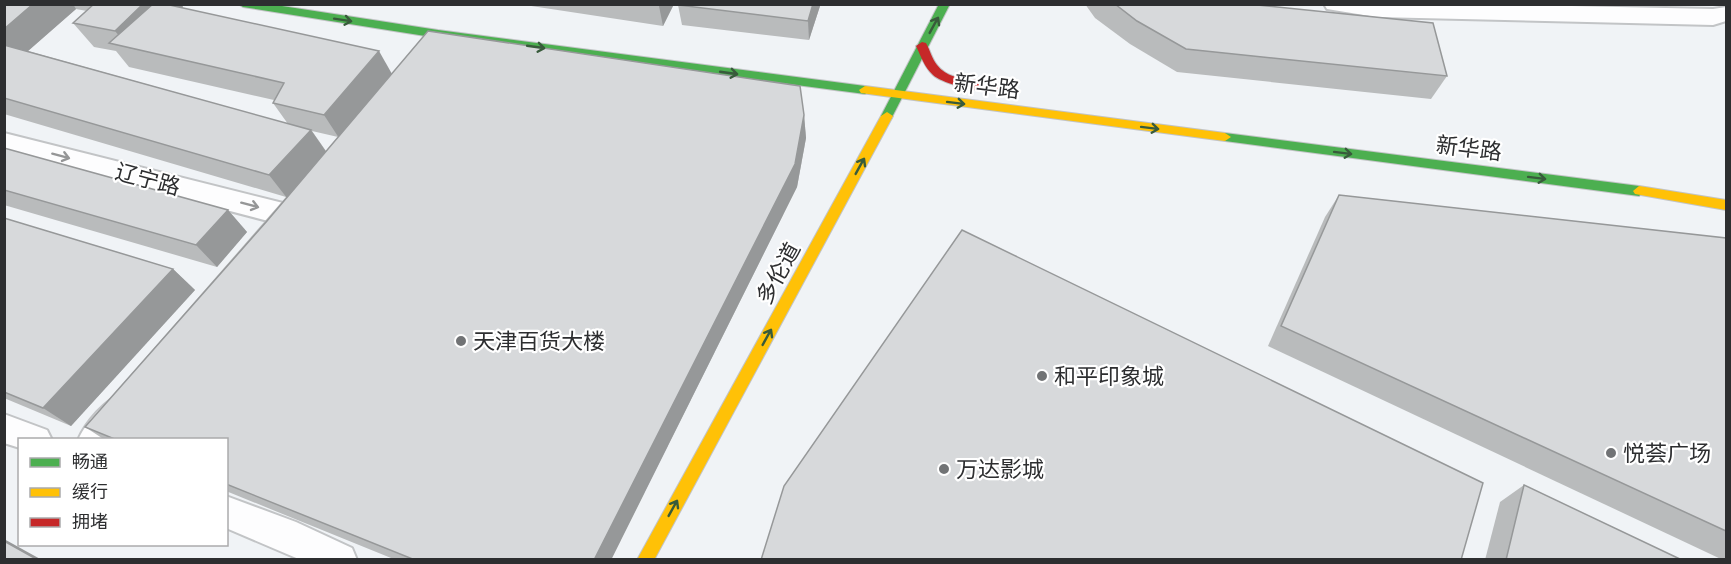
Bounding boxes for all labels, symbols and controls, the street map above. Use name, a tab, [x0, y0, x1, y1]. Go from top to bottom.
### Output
one-way arrow	[332, 14, 352, 25]
one-way arrow	[928, 17, 940, 34]
one-way arrow	[525, 42, 545, 53]
one-way arrow	[719, 68, 738, 79]
street label: 新华路	[953, 68, 1021, 102]
one-way arrow	[946, 98, 966, 109]
one-way arrow	[1139, 123, 1159, 134]
street label: 新华路	[1435, 130, 1503, 164]
one-way arrow	[1333, 148, 1353, 159]
one-way arrow	[51, 151, 70, 163]
street label: 辽宁路	[113, 157, 184, 199]
one-way arrow	[854, 158, 866, 175]
one-way arrow	[1526, 173, 1546, 184]
one-way arrow	[240, 200, 259, 212]
street label: 多伦道	[750, 237, 804, 308]
place label: 天津百货大楼	[473, 327, 605, 353]
one-way arrow	[761, 329, 773, 346]
marker: 天津百货大楼	[454, 334, 468, 348]
place label: 和平印象城	[1054, 362, 1164, 388]
marker: 和平印象城	[1035, 369, 1049, 383]
legend	[18, 438, 228, 546]
place label: 悦荟广场	[1623, 439, 1711, 465]
marker: 悦荟广场	[1604, 446, 1618, 460]
text: 畅通	[72, 450, 108, 472]
place label: 万达影城	[956, 455, 1044, 481]
marker: 万达影城	[937, 462, 951, 476]
text: 缓行	[72, 480, 108, 502]
one-way arrow	[667, 500, 679, 517]
text: 拥堵	[72, 510, 108, 532]

